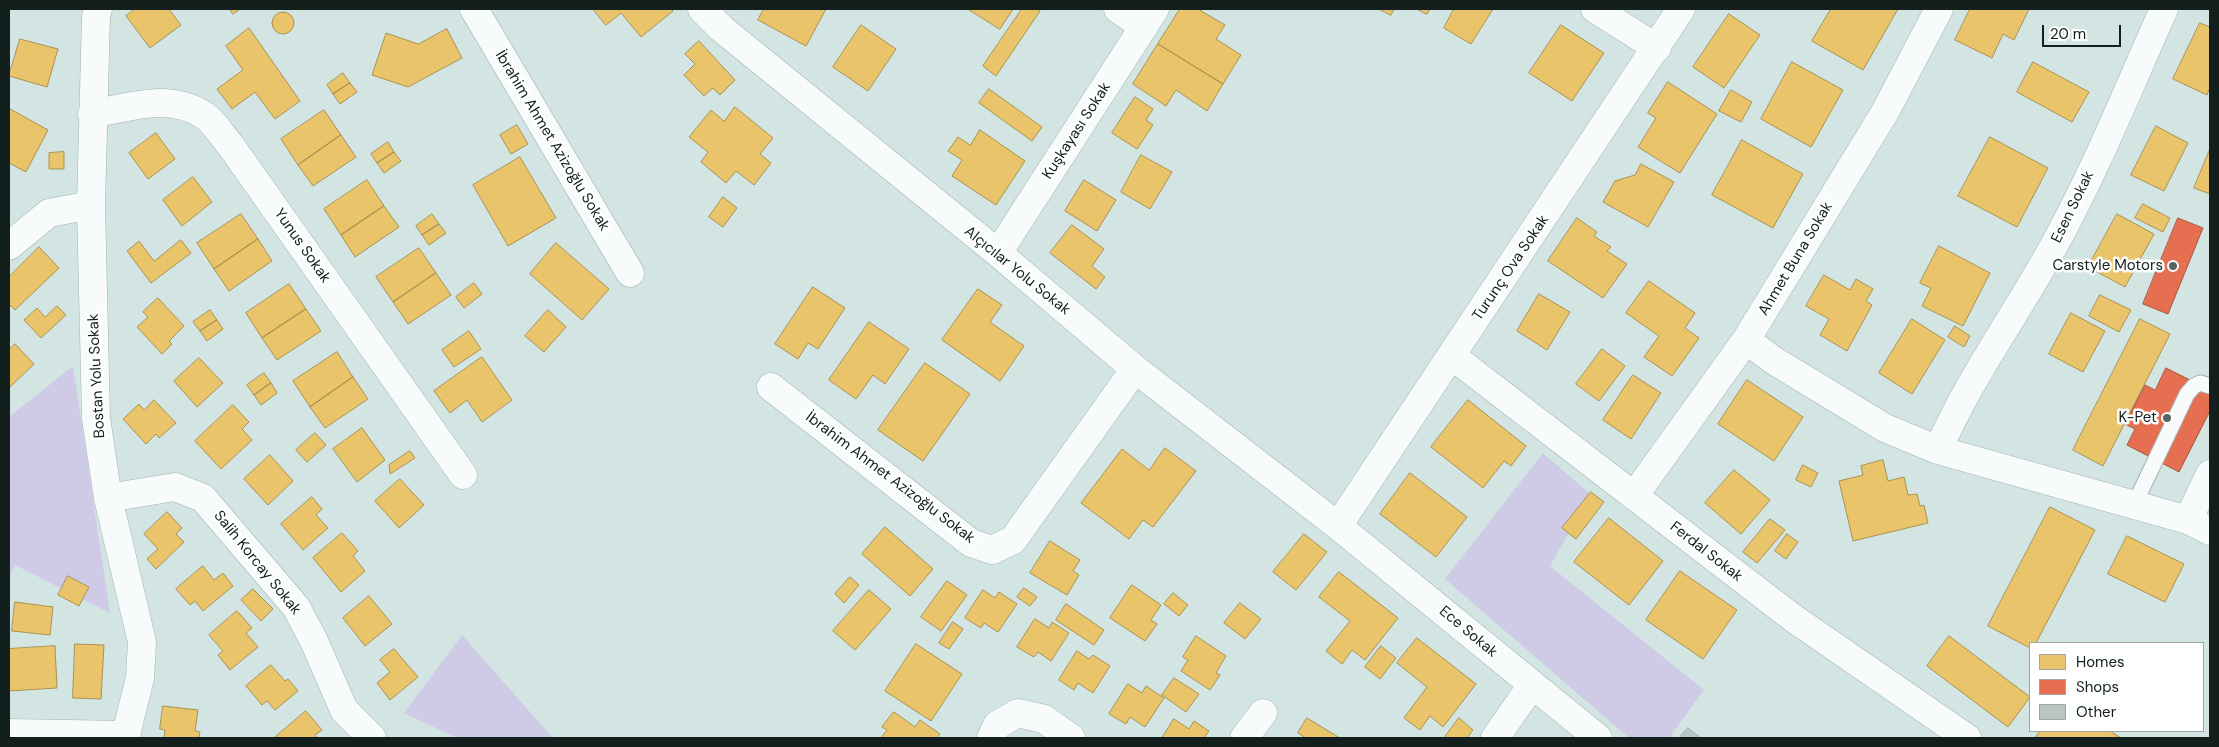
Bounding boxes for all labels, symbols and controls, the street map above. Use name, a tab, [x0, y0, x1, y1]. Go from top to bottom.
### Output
scale bar	[2044, 15, 2123, 47]
text: 20 m	[2050, 24, 2086, 44]
street label: İbrahim Ahmet Azizoğlu Sokak	[491, 48, 613, 234]
street label: Kuşkayası Sokak	[1039, 79, 1115, 183]
street label: Esen Sokak	[2048, 168, 2098, 246]
street label: Ahmet Buna Sokak	[1755, 199, 1837, 319]
street label: Yunus Sokak	[270, 205, 334, 287]
street label: Turunç Ova Sokak	[1469, 212, 1553, 324]
street label: Alçıcılar Yolu Sokak	[960, 223, 1074, 319]
place label: Carstyle Motors	[2052, 257, 2163, 275]
marker: Carstyle Motors	[2167, 260, 2179, 272]
street label: Bostan Yolu Sokak	[85, 313, 109, 439]
street label: İbrahim Ahmet Azizoğlu Sokak	[802, 408, 978, 548]
place label: K-Pet	[2119, 409, 2157, 427]
marker: K-Pet	[2161, 412, 2173, 424]
street label: Salih Korcay Sokak	[210, 507, 304, 619]
street label: Ferdal Sokak	[1666, 518, 1746, 586]
street label: Ece Sokak	[1435, 602, 1501, 662]
legend	[2029, 642, 2204, 732]
text: Homes	[2076, 652, 2125, 672]
text: Shops	[2076, 677, 2119, 697]
text: Other	[2076, 702, 2116, 722]

